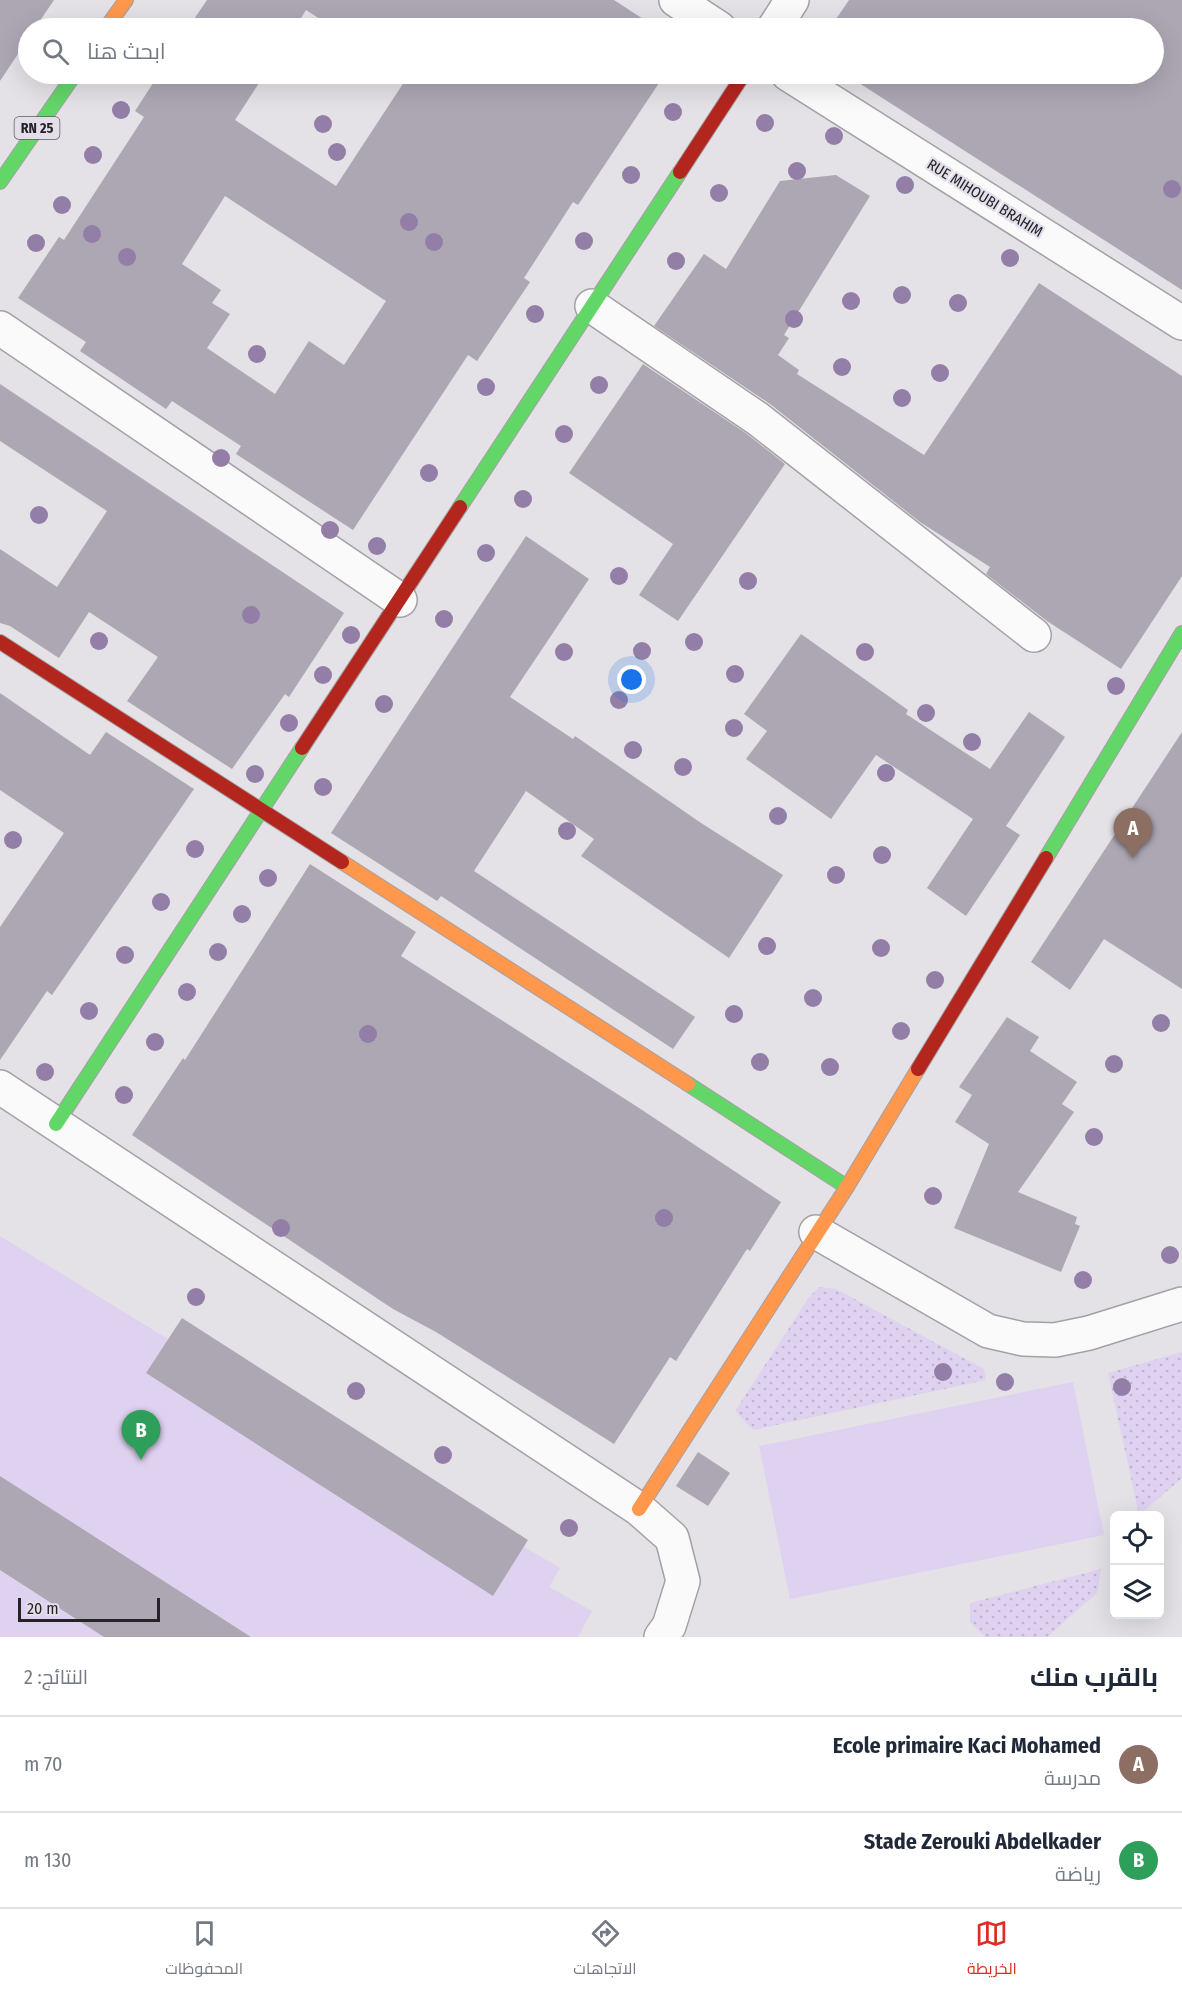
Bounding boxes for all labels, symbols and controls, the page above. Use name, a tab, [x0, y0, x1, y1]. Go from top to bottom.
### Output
search box	[18, 18, 1164, 84]
icon: search	[39, 35, 72, 68]
text: ابحث هنا	[87, 38, 166, 65]
road number: RN 25	[15, 117, 60, 139]
street label: RUE MIHOUBI BRAHIM	[924, 155, 1046, 241]
your location	[617, 665, 646, 694]
pin: A	[1114, 808, 1152, 858]
pin: B	[122, 1410, 160, 1460]
map controls	[1110, 1511, 1164, 1619]
button: locate	[1110, 1511, 1164, 1565]
button: layers	[1110, 1565, 1164, 1619]
scale bar	[18, 1595, 160, 1622]
text: 20 m	[27, 1599, 58, 1618]
text: بالقرب منك	[1030, 1662, 1158, 1693]
text: النتائج: 2	[24, 1665, 88, 1689]
text: Ecole primaire Kaci Mohamed	[833, 1732, 1101, 1759]
text: 70 m	[24, 1752, 62, 1776]
text: A	[1133, 1752, 1144, 1776]
text: مدرسة	[1044, 1766, 1101, 1790]
text: Stade Zerouki Abdelkader	[864, 1828, 1101, 1855]
text: 130 m	[24, 1848, 71, 1872]
text: B	[1133, 1848, 1144, 1872]
text: رياضة	[1055, 1862, 1101, 1886]
tab: المحفوظات	[165, 1917, 243, 1983]
tab: الاتجاهات	[573, 1917, 637, 1983]
tab: الخريطة	[967, 1917, 1017, 1983]

